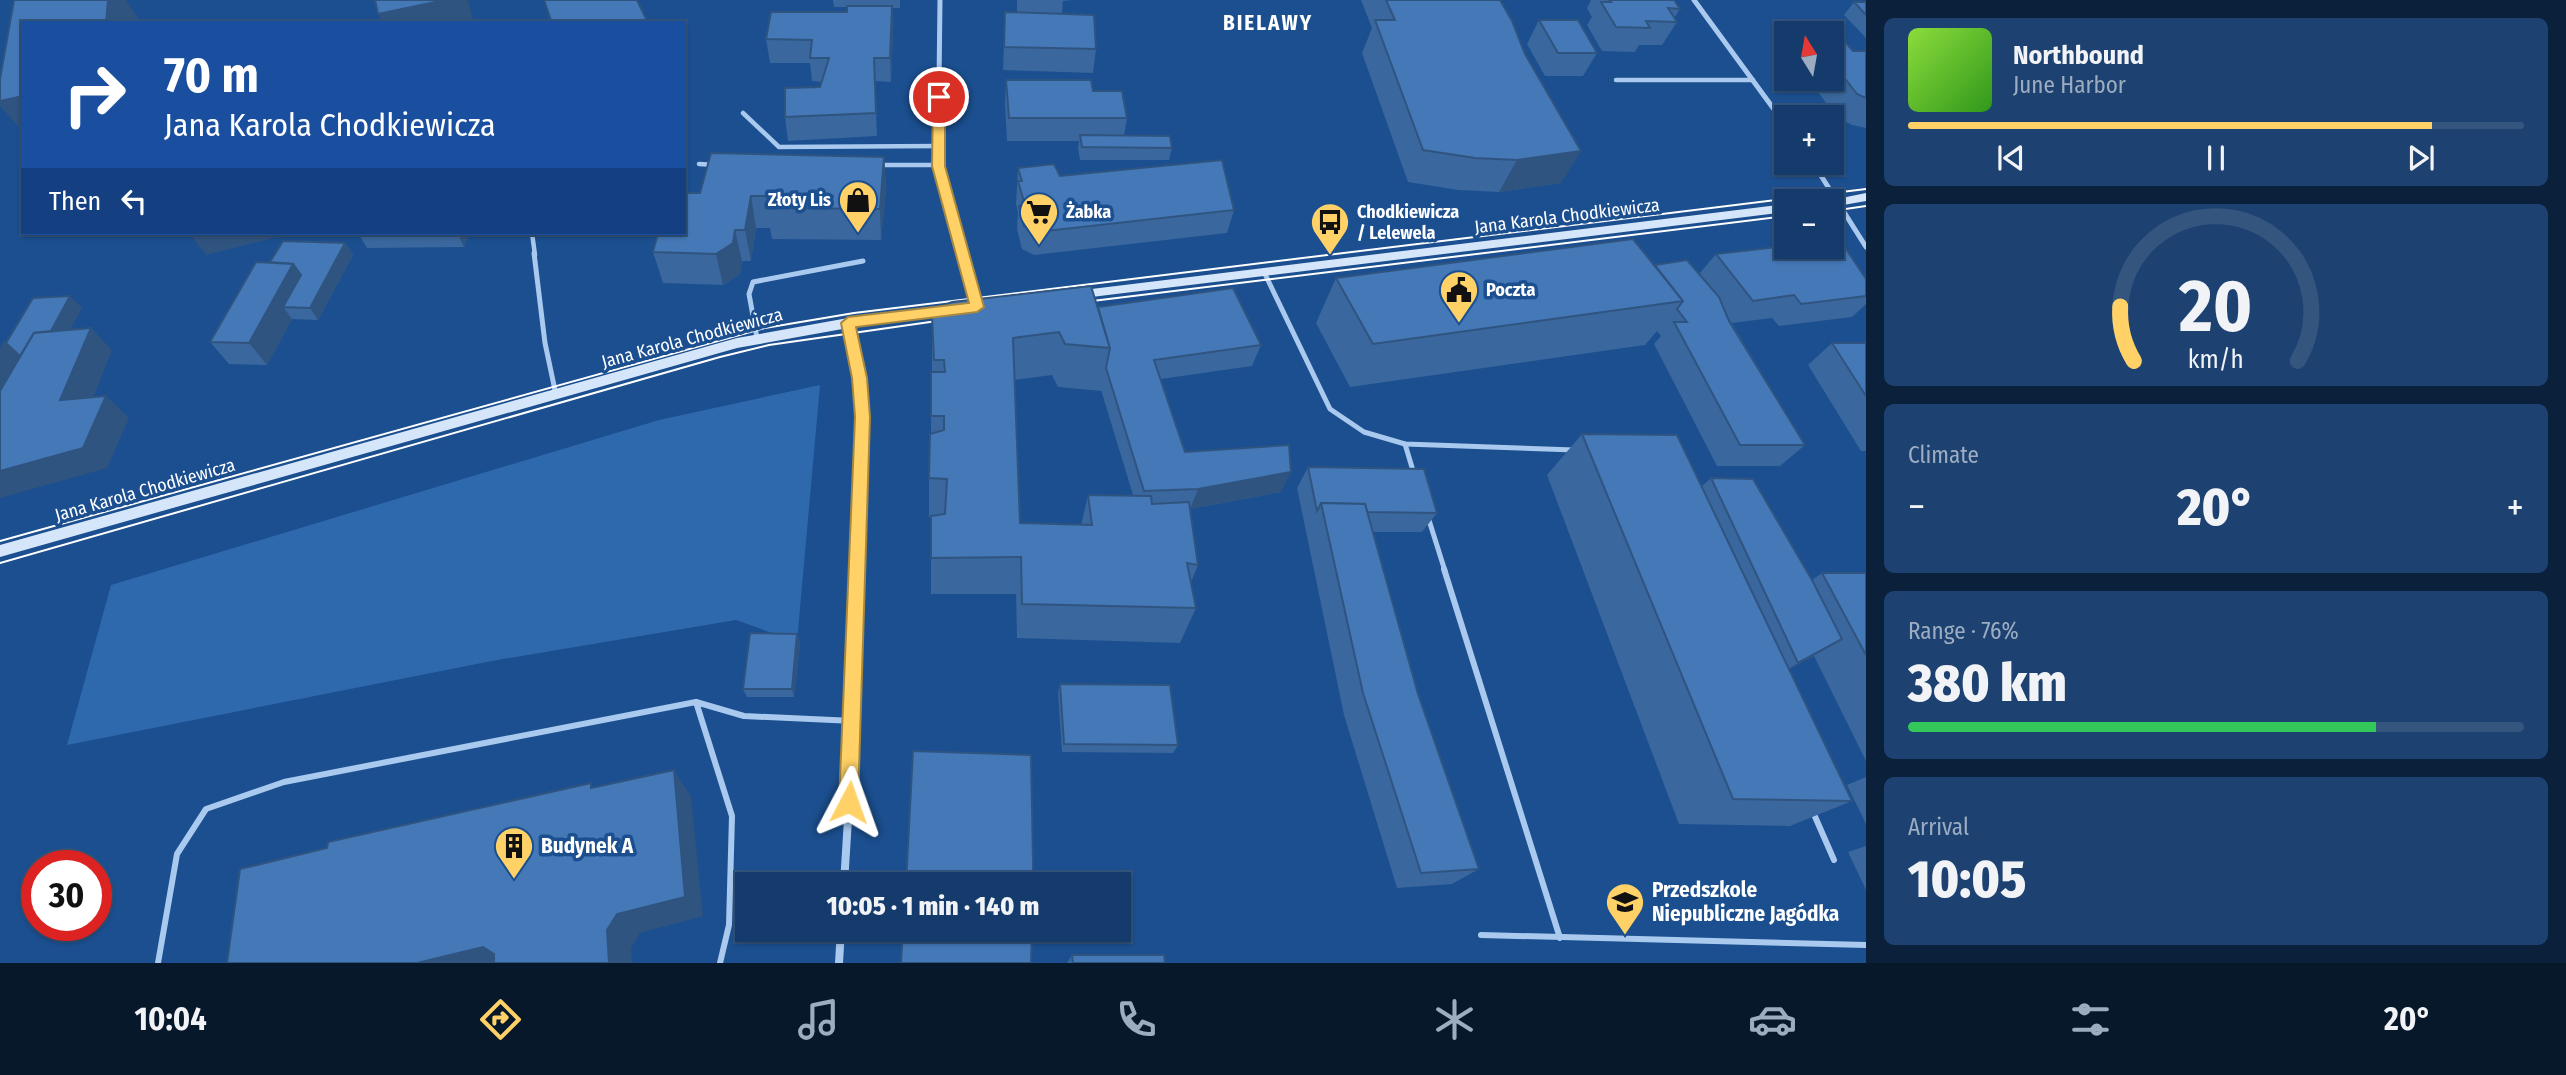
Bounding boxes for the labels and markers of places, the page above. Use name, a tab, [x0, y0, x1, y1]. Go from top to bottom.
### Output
pin	[909, 67, 969, 127]
shop icon: Złoty Lis	[837, 179, 879, 234]
place label: Złoty Lis	[768, 189, 831, 211]
supermarket icon: Żabka	[1018, 191, 1060, 246]
place label: Żabka	[1066, 201, 1111, 223]
bus stop icon: Chodkiewicza / Lelewela	[1309, 201, 1351, 256]
place label: Chodkiewicza / Lelewela	[1357, 201, 1459, 244]
public building icon: Poczta	[1438, 269, 1480, 324]
place label: Poczta	[1486, 279, 1535, 301]
building icon: Budynek A	[493, 825, 535, 880]
place label: Budynek A	[541, 833, 634, 859]
place label: Przedszkole Niepubliczne Jagódka	[1652, 877, 1839, 927]
school or university icon: Przedszkole Niepubliczne Jagódka	[1604, 881, 1646, 936]

